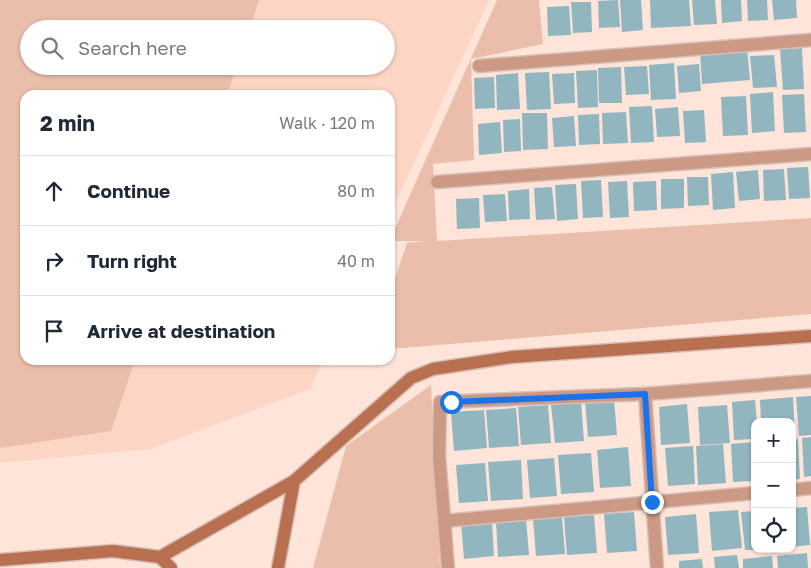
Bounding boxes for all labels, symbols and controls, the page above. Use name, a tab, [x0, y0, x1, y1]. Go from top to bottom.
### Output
search box	[20, 20, 395, 75]
icon: search	[38, 34, 66, 62]
text: Search here	[78, 36, 187, 59]
text: 2 min	[40, 110, 95, 136]
text: Walk · 120 m	[279, 113, 375, 133]
icon: ahead	[40, 177, 68, 205]
text: Continue	[87, 179, 170, 202]
text: 80 m	[337, 181, 375, 201]
icon: right	[40, 247, 68, 275]
text: Turn right	[87, 249, 177, 272]
text: 40 m	[337, 251, 375, 271]
icon: arrive	[40, 317, 68, 345]
text: Arrive at destination	[87, 319, 275, 342]
route start	[440, 391, 463, 414]
map controls	[751, 418, 796, 553]
button: +	[751, 418, 796, 463]
button: −	[751, 463, 796, 508]
route end	[641, 491, 664, 514]
button: locate	[751, 508, 796, 553]

